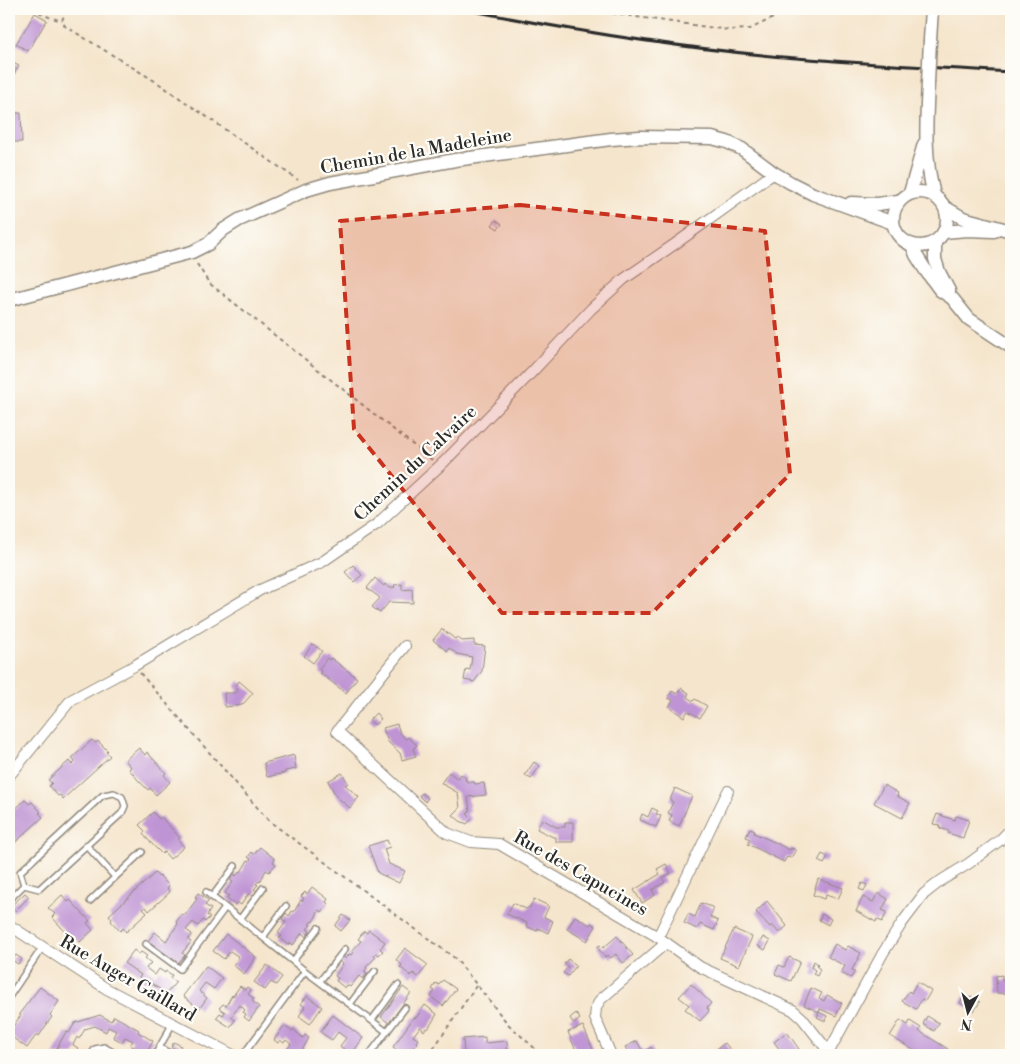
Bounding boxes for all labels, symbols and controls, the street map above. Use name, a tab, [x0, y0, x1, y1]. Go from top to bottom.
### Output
street label: Chemin de la Madeleine	[319, 123, 514, 180]
street label: Chemin du Calvaire	[349, 400, 482, 526]
street label: Rue des Capucines	[509, 826, 652, 921]
street label: Rue Auger Gaillard	[55, 930, 201, 1027]
north arrow	[942, 986, 992, 1036]
text: N	[960, 1014, 973, 1034]

